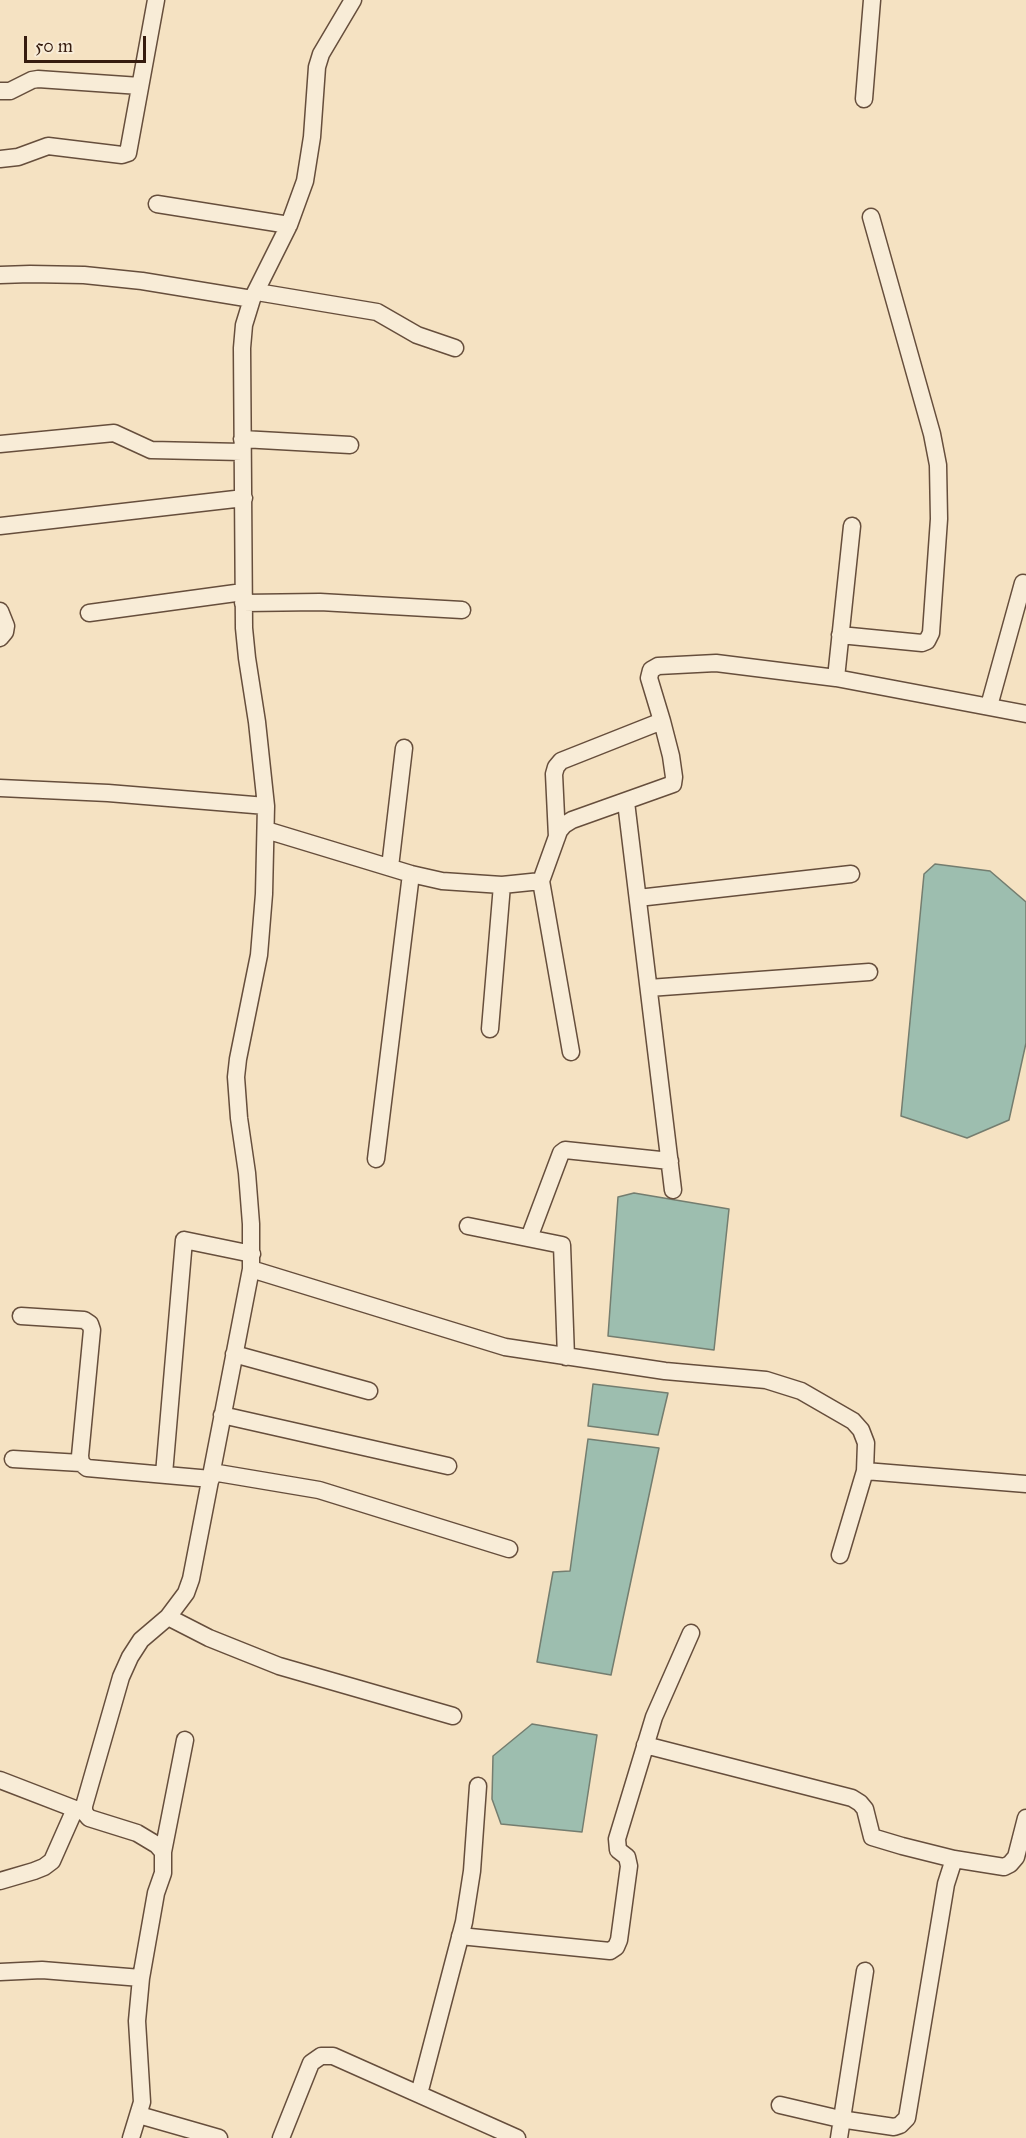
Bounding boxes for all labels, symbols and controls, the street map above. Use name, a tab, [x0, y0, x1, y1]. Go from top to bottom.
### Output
scale bar	[27, 24, 148, 62]
text: 50 m	[35, 35, 73, 57]

